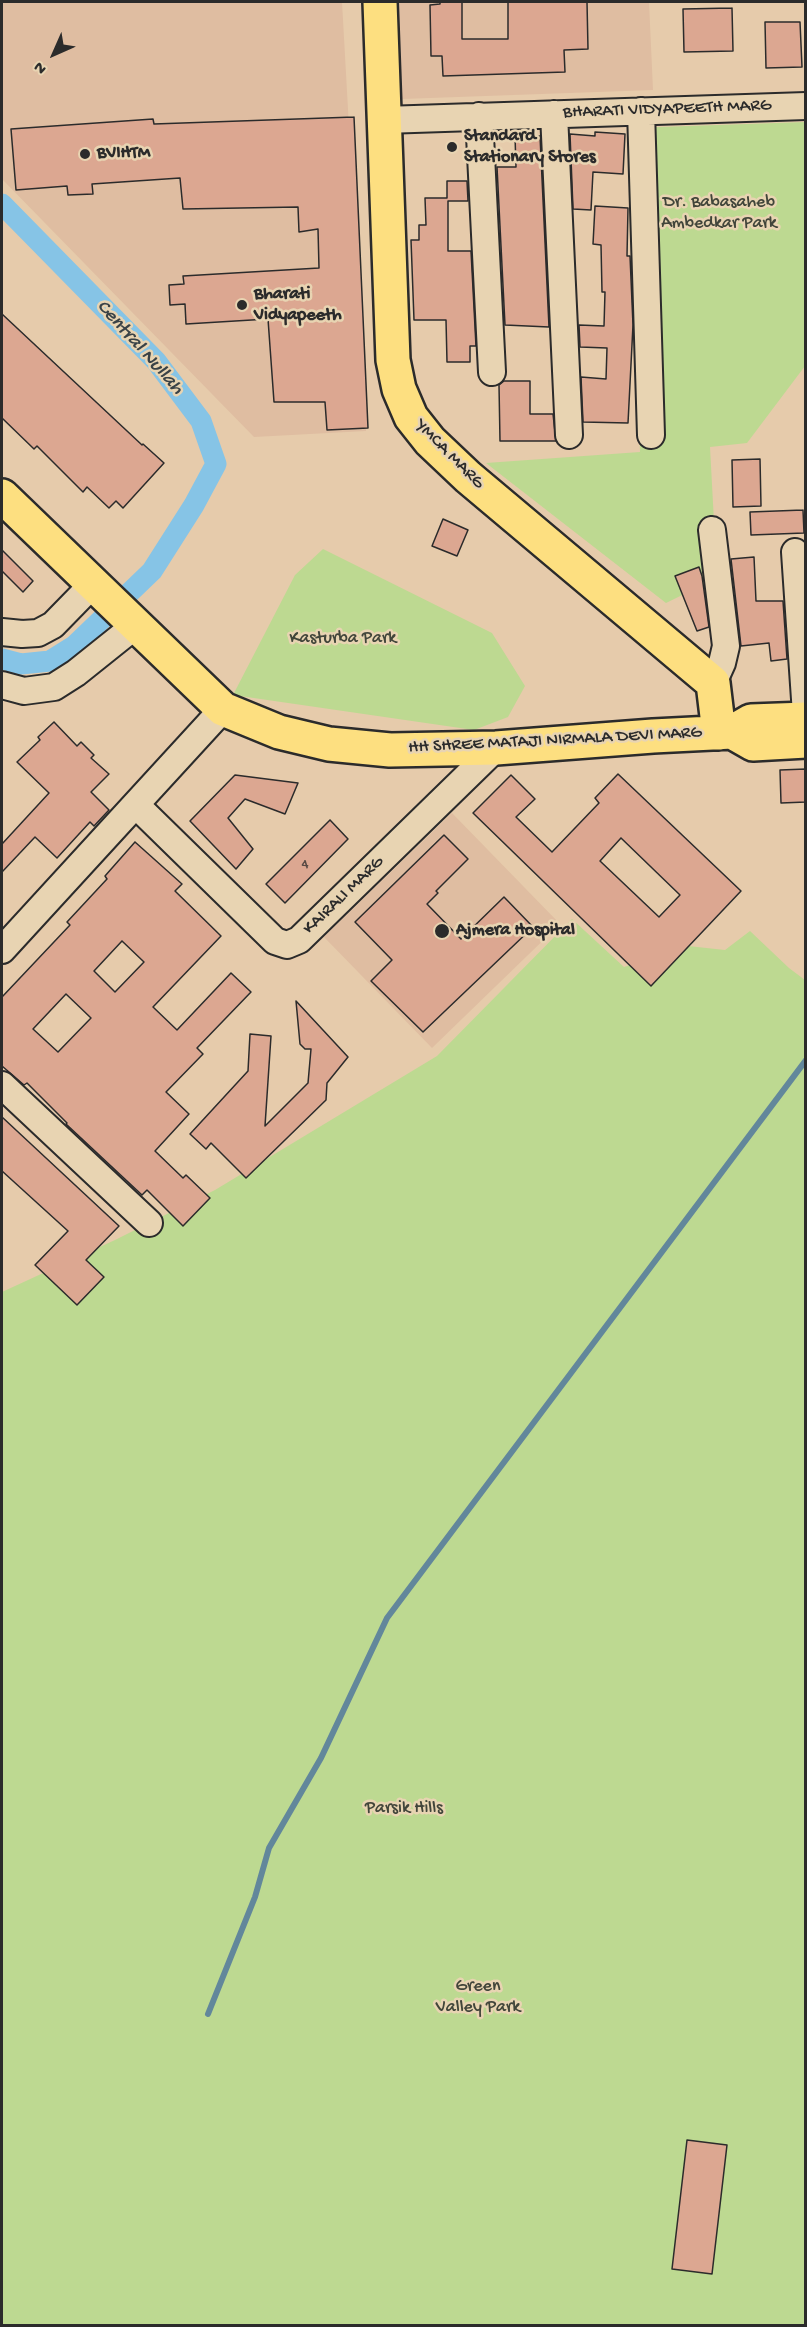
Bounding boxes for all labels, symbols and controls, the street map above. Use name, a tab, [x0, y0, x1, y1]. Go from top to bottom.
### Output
north arrow	[24, 24, 84, 84]
text: N	[31, 57, 51, 78]
street label: BHARATI VIDYAPEETH MARG	[562, 96, 772, 124]
place label: Standard Stationary Stores	[464, 126, 596, 168]
marker: Standard Stationary Stores	[445, 140, 459, 154]
place label: BVIHTM	[97, 143, 150, 165]
marker: BVIHTM	[78, 147, 92, 161]
park label: Dr. Babasaheb Ambedkar Park	[661, 192, 777, 234]
place label: Bharati Vidyapeeth	[254, 284, 342, 326]
water label: Central Nullah	[90, 296, 188, 400]
marker: Bharati Vidyapeeth	[235, 298, 249, 312]
street label: YMCA MARG	[410, 416, 488, 494]
park label: Kasturba Park	[290, 628, 396, 650]
street label: HH SHREE MATAJI NIRMALA DEVI MARG	[408, 723, 702, 759]
street label: KAIRALI MARG	[299, 852, 389, 940]
house number: 4	[301, 856, 309, 874]
place label: Ajmera Hospital	[456, 920, 575, 942]
marker: Ajmera Hospital	[433, 922, 451, 940]
park label: Parsik Hills	[365, 1798, 443, 1820]
park label: Green Valley Park	[436, 1976, 520, 2018]

